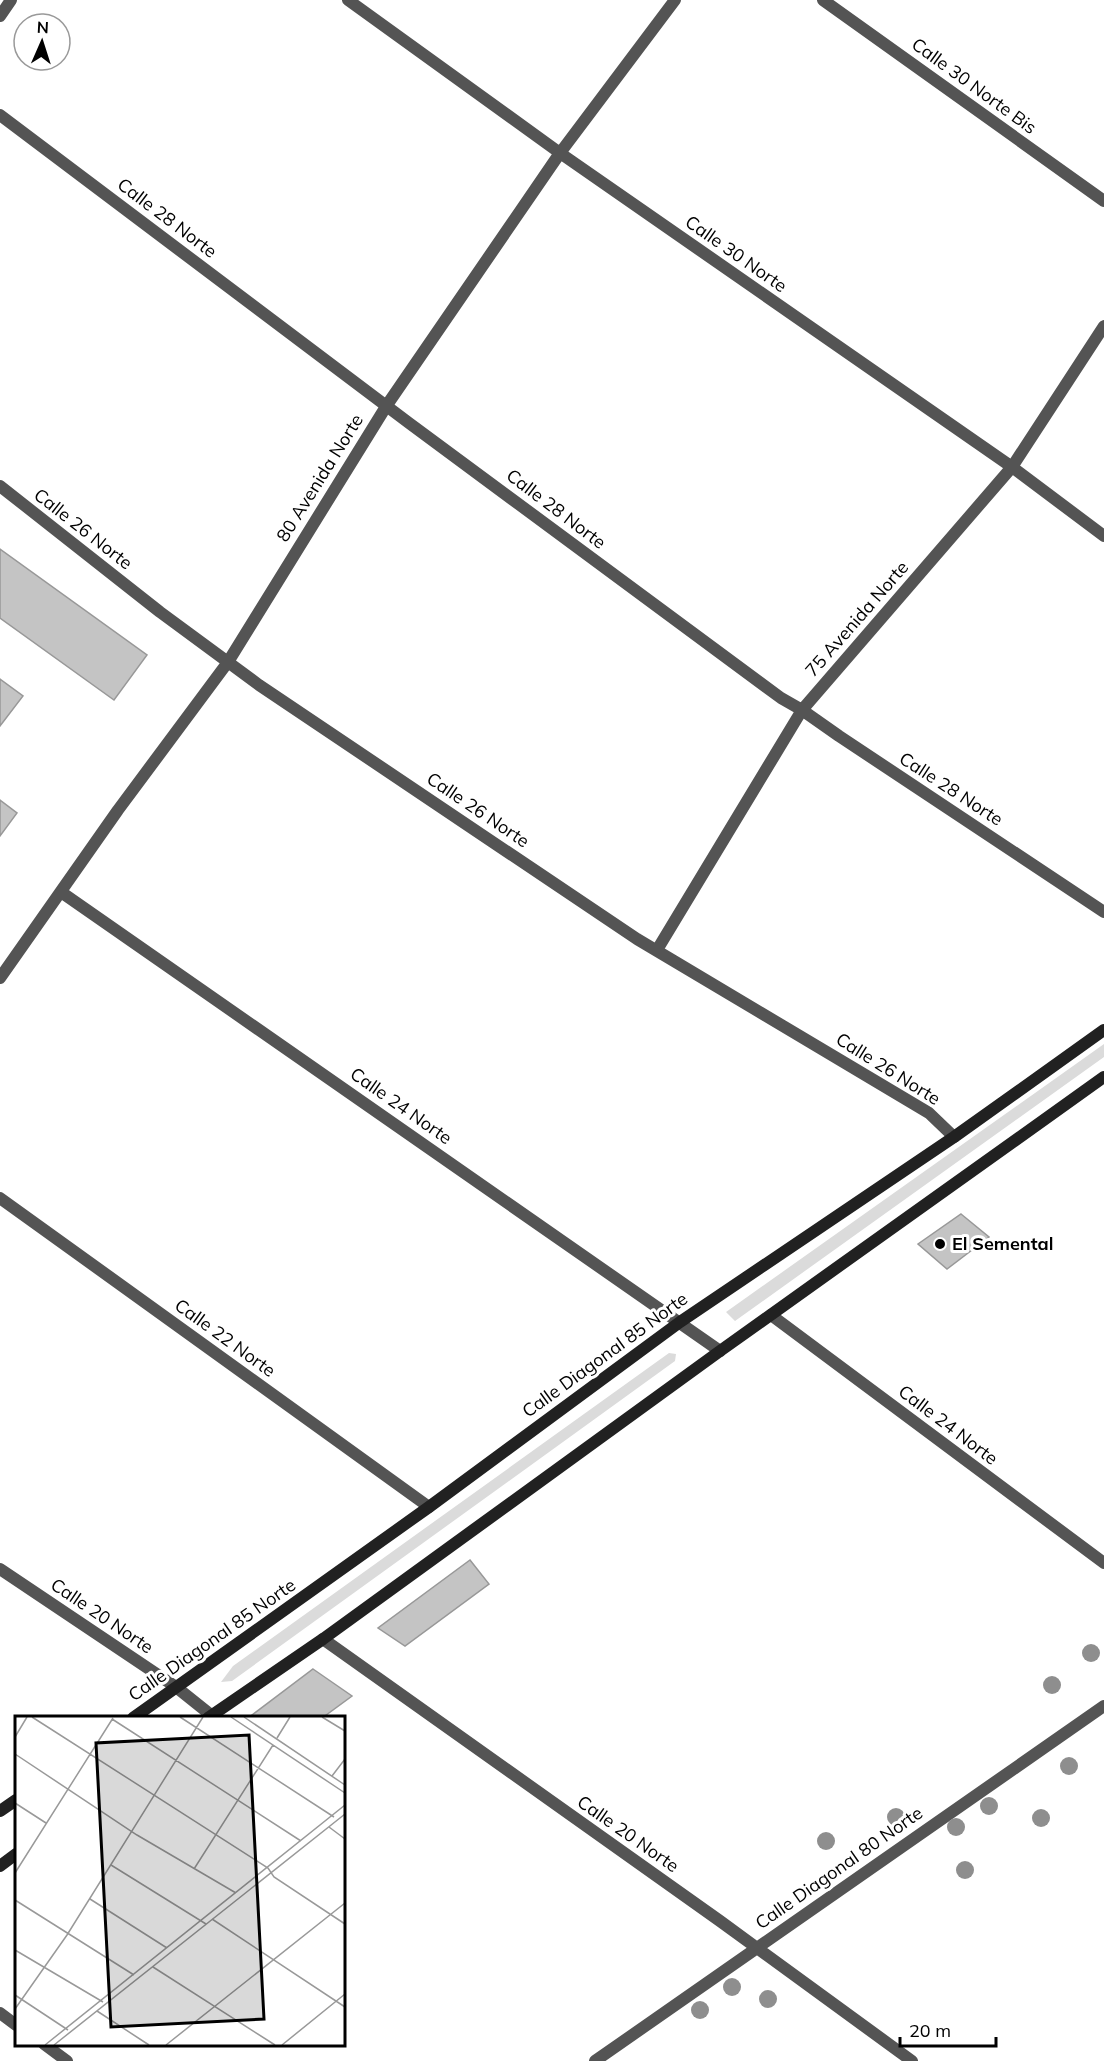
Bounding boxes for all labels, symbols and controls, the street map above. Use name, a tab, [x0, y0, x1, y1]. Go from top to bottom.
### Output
north arrow	[12, 12, 72, 72]
text: N	[36, 17, 49, 37]
street label: Calle 30 Norte Bis	[907, 32, 1041, 139]
street label: Calle 28 Norte	[113, 173, 222, 263]
street label: Calle 30 Norte	[681, 210, 792, 297]
street label: 80 Avenida Norte	[271, 410, 368, 546]
street label: Calle 28 Norte	[502, 464, 611, 554]
street label: Calle 26 Norte	[29, 483, 137, 574]
street label: 75 Avenida Norte	[800, 556, 913, 681]
street label: Calle 28 Norte	[895, 747, 1007, 831]
street label: Calle 26 Norte	[423, 767, 534, 852]
street label: Calle 26 Norte	[832, 1027, 945, 1110]
street label: Calle 24 Norte	[346, 1062, 457, 1149]
place label: El Semental	[952, 1232, 1053, 1255]
marker: El Semental	[933, 1237, 947, 1251]
street label: Calle Diagonal 85 Norte	[517, 1287, 692, 1422]
street label: Calle 22 Norte	[170, 1293, 280, 1382]
street label: Calle 24 Norte	[894, 1380, 1003, 1470]
street label: Calle 20 Norte	[47, 1573, 158, 1658]
street label: Calle Diagonal 85 Norte	[124, 1573, 300, 1706]
inset map	[15, 1716, 345, 2046]
street label: Calle 20 Norte	[573, 1790, 684, 1877]
street label: Calle Diagonal 80 Norte	[751, 1801, 927, 1934]
scale bar	[900, 2010, 996, 2048]
text: 20 m	[909, 2019, 951, 2042]

